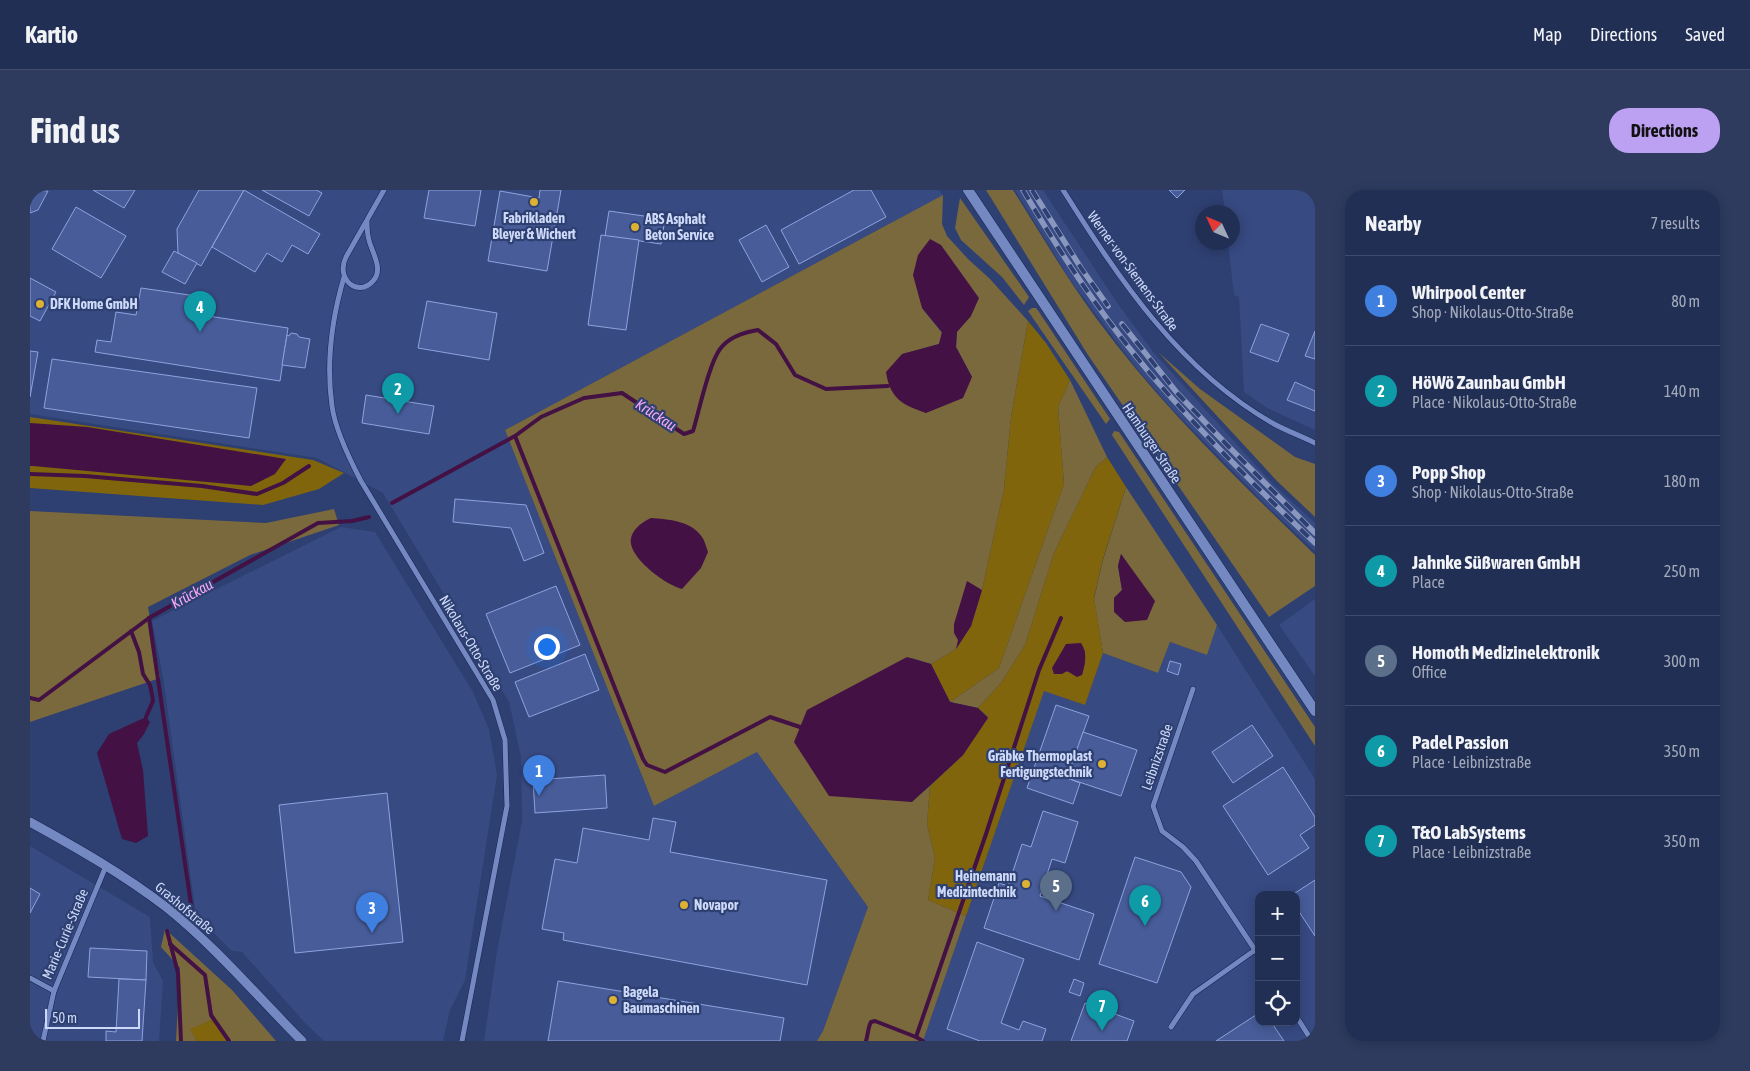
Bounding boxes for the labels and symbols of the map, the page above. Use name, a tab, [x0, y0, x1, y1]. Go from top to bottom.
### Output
marker: Fabrikladen Bleyer & Wichert	[528, 196, 540, 208]
north arrow	[1195, 205, 1240, 250]
street label: Werner-von-Siemens-Straße	[1084, 208, 1182, 334]
place label: Fabrikladen Bleyer & Wichert	[492, 210, 576, 242]
place label: ABS Asphalt Beton Service	[644, 211, 714, 243]
marker: ABS Asphalt Beton Service	[629, 221, 641, 233]
pin: 4	[184, 291, 216, 332]
place label: DFK Home GmbH	[50, 296, 138, 312]
marker: DFK Home GmbH	[34, 298, 46, 310]
pin: 2	[382, 373, 414, 414]
water label: Krückau	[633, 395, 680, 434]
street label: Hamburger Straße	[1119, 400, 1185, 486]
water label: Krückau	[168, 575, 216, 612]
street label: Nikolaus-Otto-Straße	[436, 592, 506, 694]
your location	[534, 634, 560, 660]
street label: Leibnizstraße	[1138, 722, 1176, 792]
place label: Gräbke Thermoplast Fertigungstechnik	[988, 748, 1093, 780]
pin: 1	[523, 755, 555, 796]
marker: Gräbke Thermoplast Fertigungstechnik	[1096, 758, 1108, 770]
place label: Heinemann Medizintechnik	[937, 868, 1017, 900]
pin: 5	[1040, 870, 1072, 911]
marker: Heinemann Medizintechnik	[1020, 878, 1032, 890]
street label: Grashofstraße	[152, 879, 218, 937]
pin: 6	[1129, 885, 1161, 926]
street label: Marie-Curie-Straße	[39, 886, 91, 982]
pin: 3	[356, 892, 388, 933]
place label: Novapor	[694, 897, 739, 913]
marker: Novapor	[678, 899, 690, 911]
place label: Bagela Baumaschinen	[623, 984, 700, 1016]
pin: 7	[1086, 990, 1118, 1031]
marker: Bagela Baumaschinen	[607, 994, 619, 1006]
scale bar	[45, 1006, 140, 1029]

